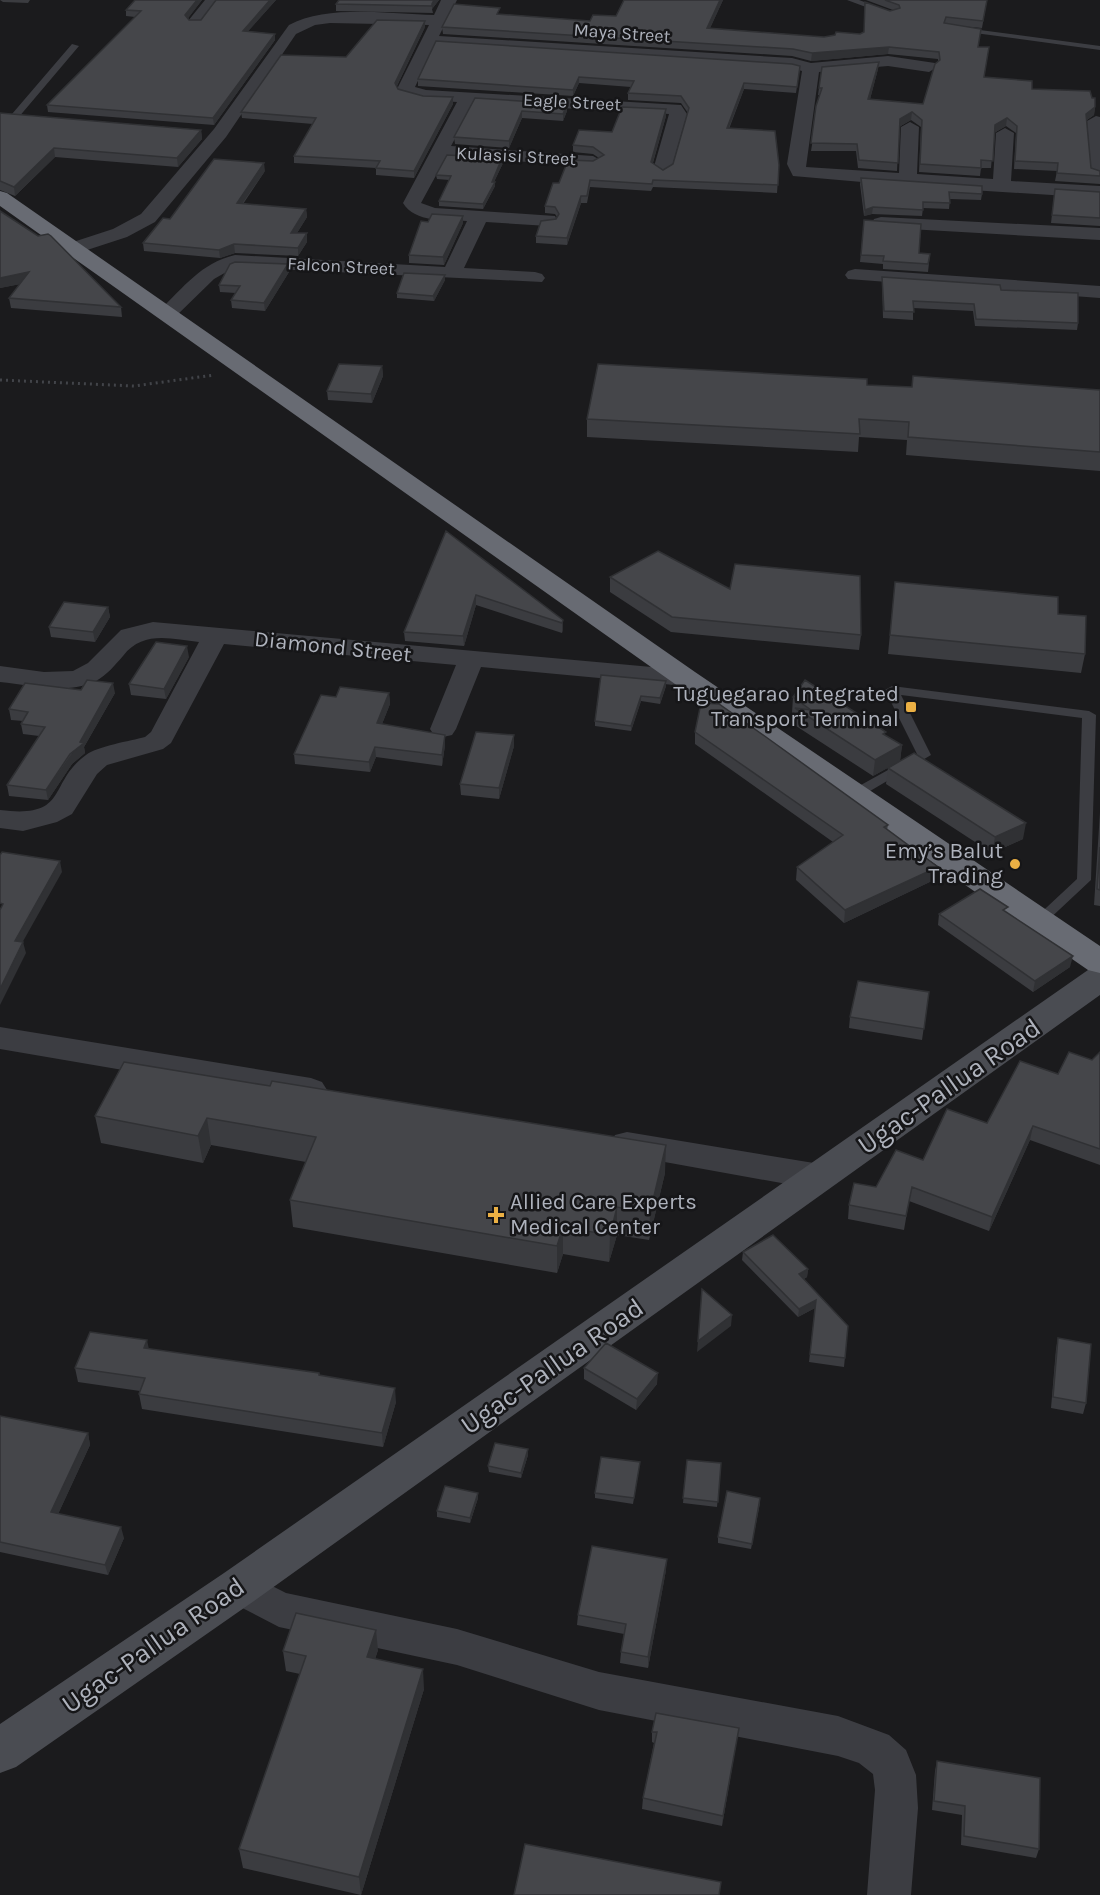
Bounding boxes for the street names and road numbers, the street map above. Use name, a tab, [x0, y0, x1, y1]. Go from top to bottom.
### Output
street label: Maya Street	[573, 19, 671, 47]
street label: Eagle Street	[522, 88, 622, 116]
street label: Kulasisi Street	[455, 142, 577, 170]
street label: Falcon Street	[287, 252, 396, 280]
street label: Diamond Street	[253, 626, 413, 668]
street label: Ugac-Pallua Road	[851, 1011, 1047, 1161]
street label: Ugac-Pallua Road	[454, 1291, 650, 1441]
street label: Ugac-Pallua Road	[55, 1570, 251, 1720]

